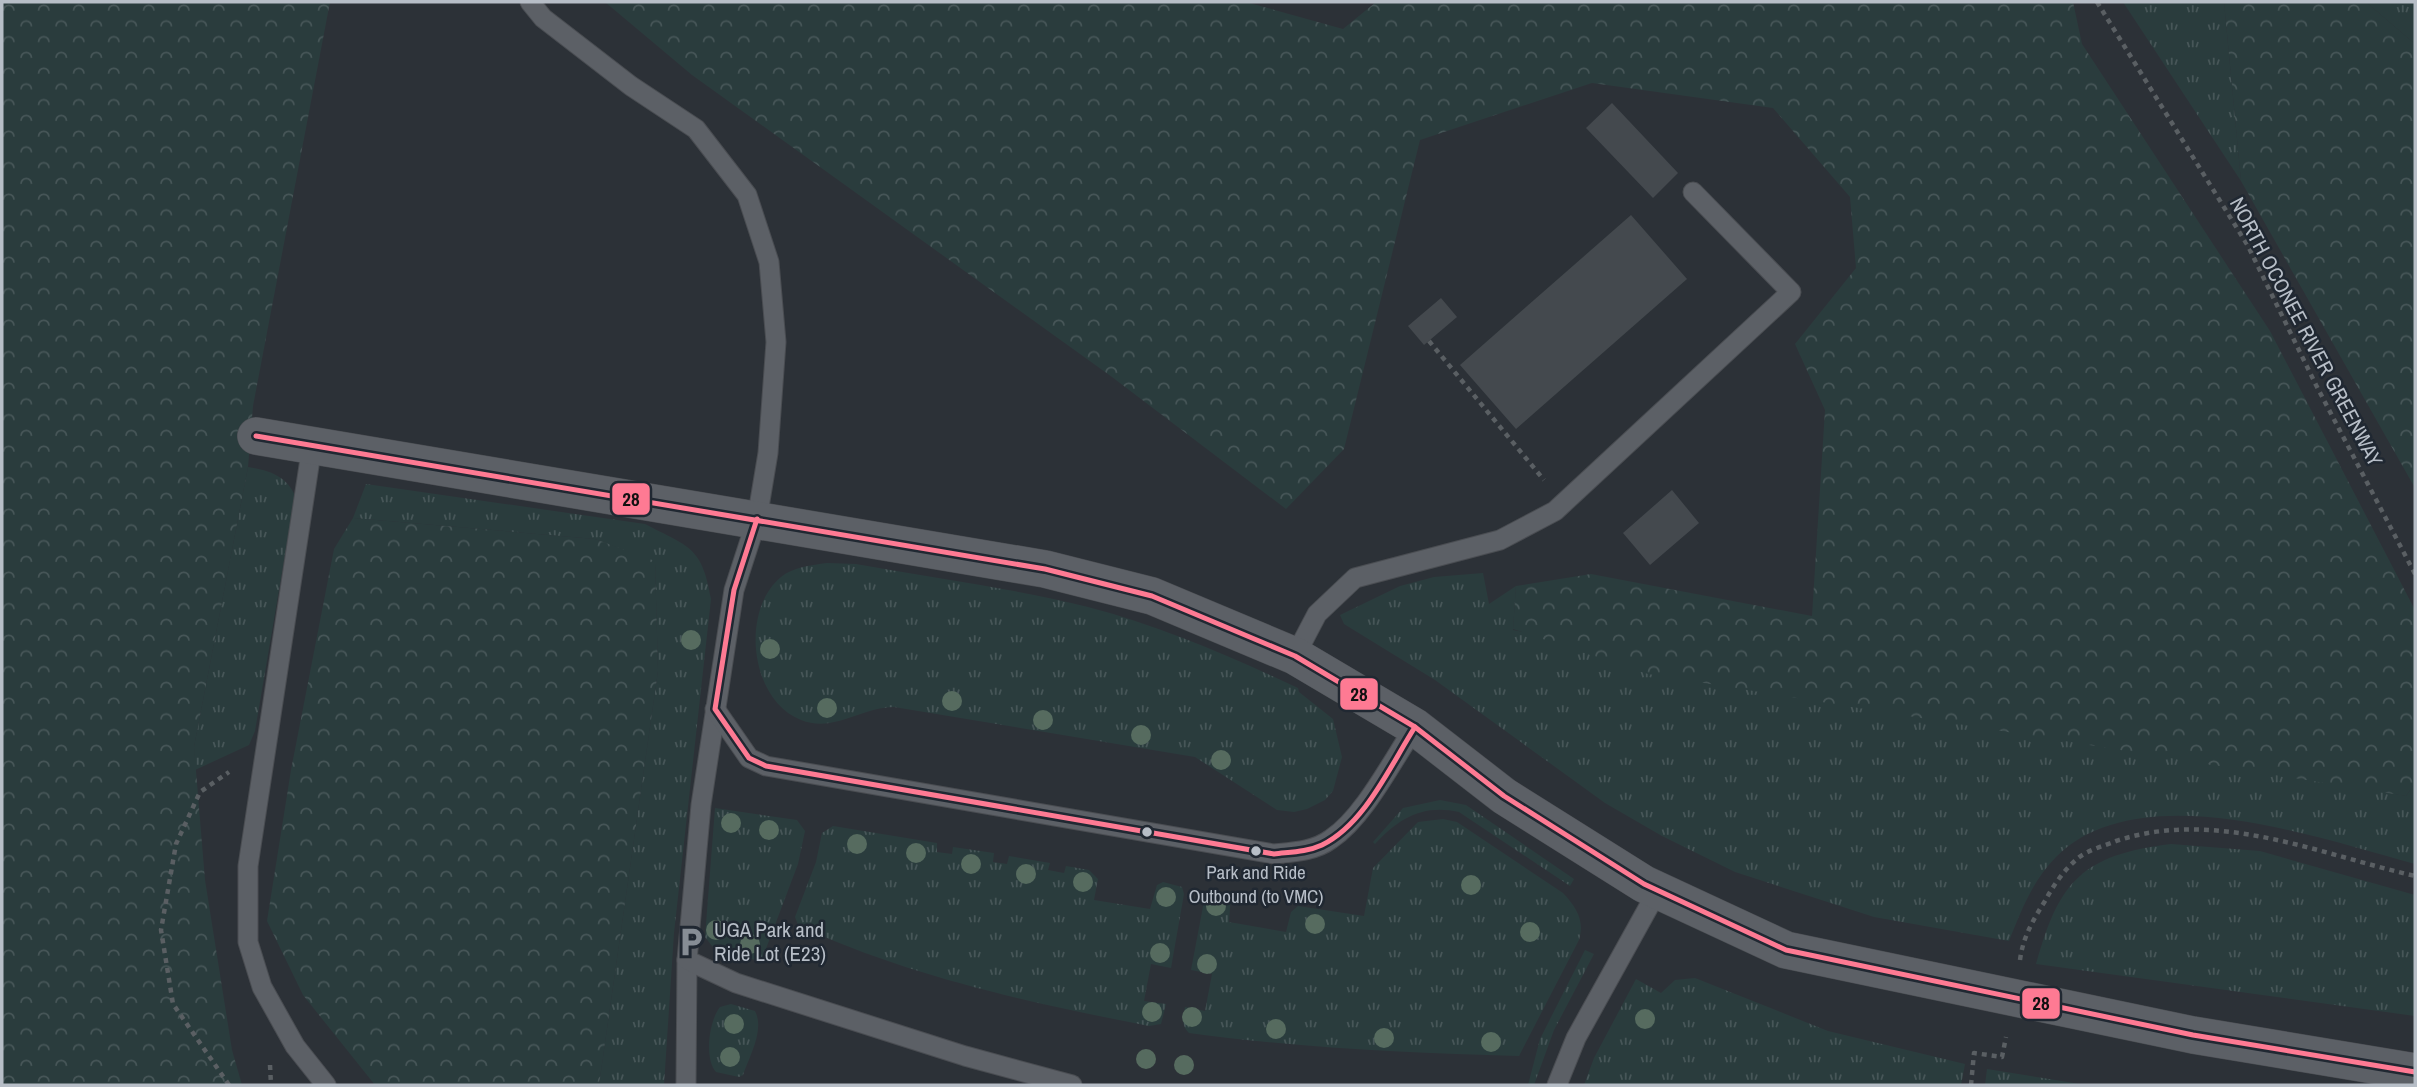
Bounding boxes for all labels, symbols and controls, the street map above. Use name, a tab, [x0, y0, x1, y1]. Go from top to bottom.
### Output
street label: NORTH OCONEE RIVER GREENWAY	[2223, 192, 2390, 472]
line badge: 28	[611, 482, 651, 516]
text: 28	[622, 486, 640, 512]
line badge: 28	[1339, 677, 1379, 711]
text: 28	[1350, 681, 1368, 707]
unlabelled marker	[1140, 825, 1154, 839]
marker: Park and Ride Outbound (to VMC)	[1249, 844, 1263, 858]
place label: Park and Ride Outbound (to VMC)	[1188, 859, 1324, 909]
place label: UGA Park and Ride Lot (E23)	[714, 915, 826, 968]
parking icon: UGA Park and Ride Lot (E23)	[674, 925, 708, 959]
line badge: 28	[2021, 987, 2061, 1020]
text: 28	[2032, 990, 2050, 1016]

